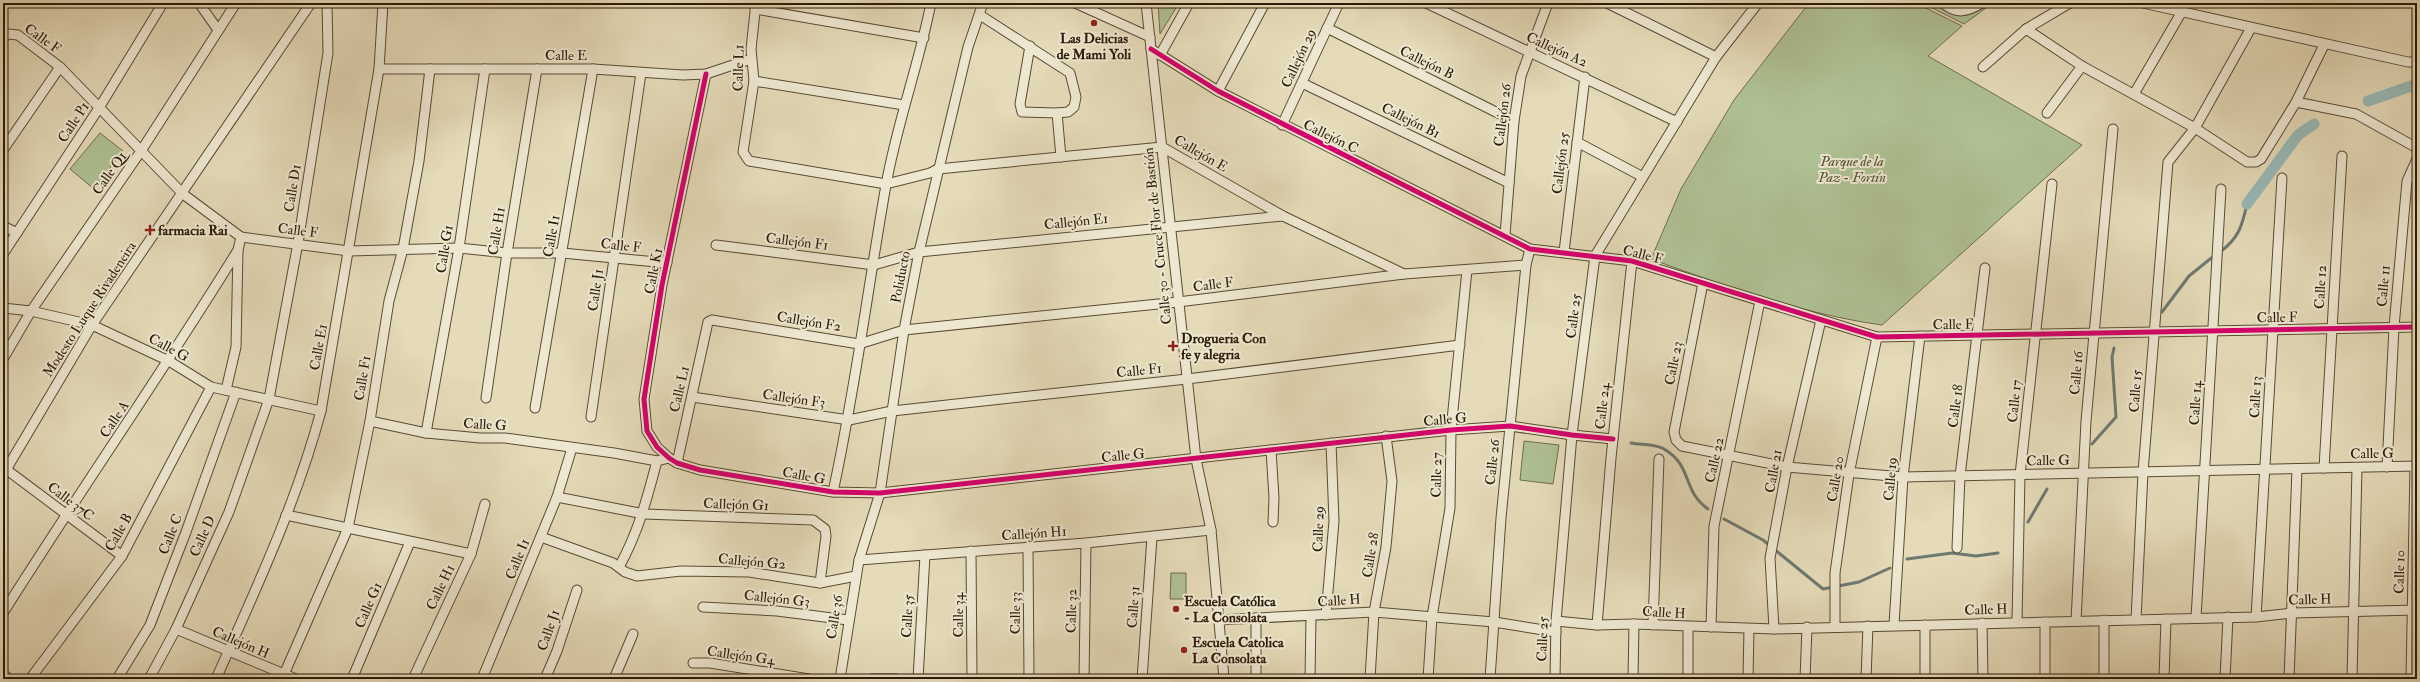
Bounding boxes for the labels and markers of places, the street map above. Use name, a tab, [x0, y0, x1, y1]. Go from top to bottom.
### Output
marker: Las Delicias de Mami Yoli	[1089, 18, 1099, 28]
place label: Las Delicias de Mami Yoli	[1057, 30, 1132, 63]
place label: farmacia Rai	[158, 222, 228, 239]
marker: farmacia Rai	[145, 225, 155, 235]
place label: Drogueria Con fe y alegria	[1181, 330, 1267, 364]
marker: Drogueria Con fe y alegria	[1168, 341, 1178, 351]
place label: Escuela Católica - La Consolata	[1184, 593, 1277, 626]
marker: Escuela Católica - La Consolata	[1171, 604, 1181, 614]
place label: Escuela Catolica La Consolata	[1192, 634, 1285, 667]
marker: Escuela Catolica La Consolata	[1179, 645, 1189, 655]

